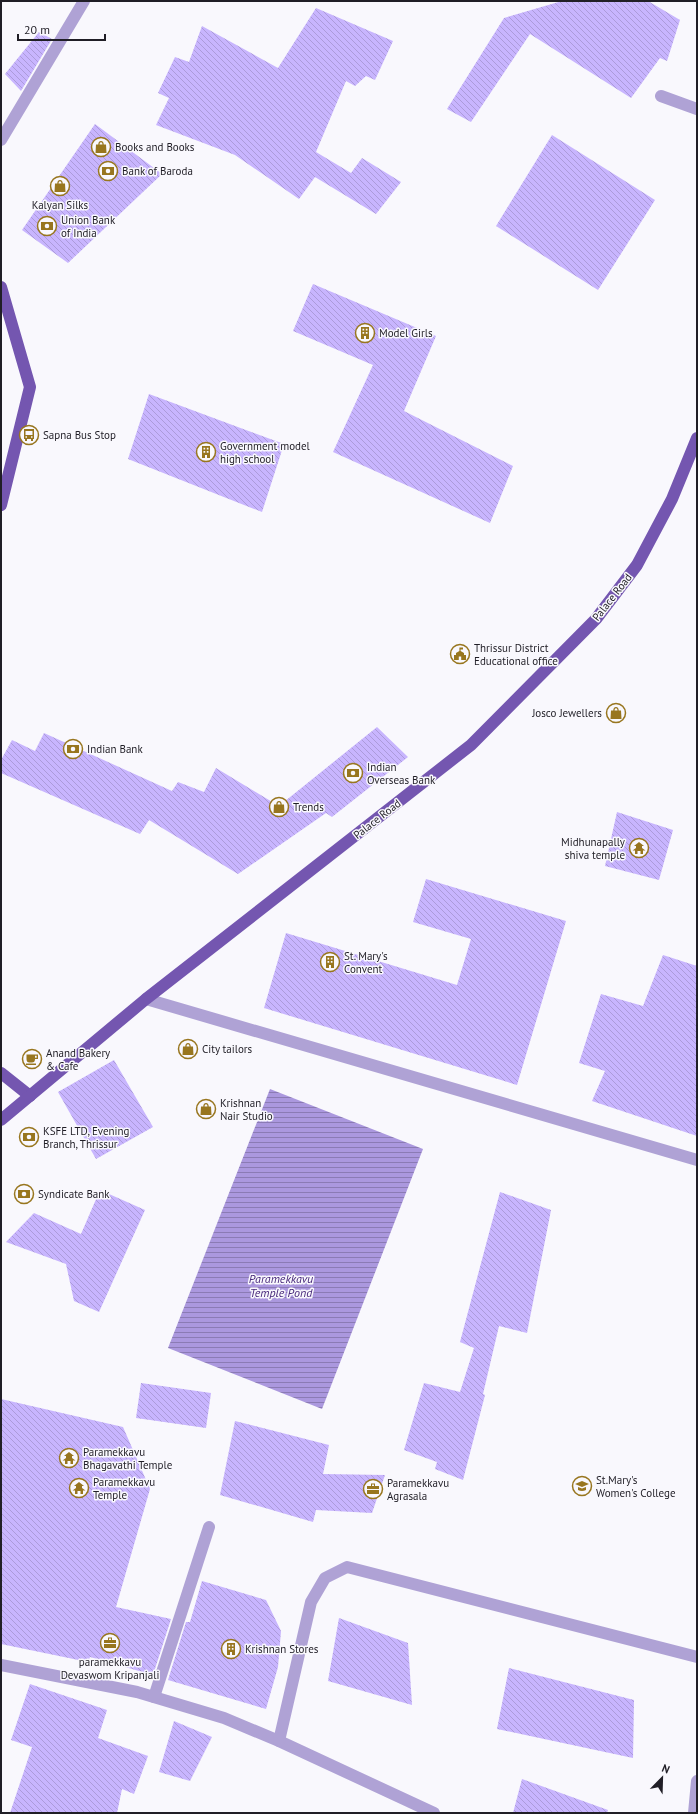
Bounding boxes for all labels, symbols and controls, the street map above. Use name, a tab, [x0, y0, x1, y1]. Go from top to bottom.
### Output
scale bar	[18, 16, 105, 42]
text: 20 m	[24, 22, 50, 37]
shop icon: Books and Books	[90, 136, 112, 158]
place label: Books and Books	[115, 140, 195, 154]
bank icon: Bank of Baroda	[97, 160, 119, 182]
place label: Bank of Baroda	[122, 164, 193, 178]
shop icon: Kalyan Silks	[49, 175, 71, 197]
place label: Kalyan Silks	[32, 198, 89, 212]
place label: Union Bank of India	[61, 213, 116, 240]
bank icon: Union Bank of India	[36, 215, 58, 237]
building icon: Model Girls	[354, 322, 376, 344]
place label: Model Girls	[379, 326, 433, 340]
bus stop icon: Sapna Bus Stop	[18, 424, 40, 446]
place label: Sapna Bus Stop	[43, 428, 116, 442]
place label: Government model high school	[220, 439, 311, 466]
building icon: Government model high school	[195, 441, 217, 463]
street label: Palace Road	[589, 570, 635, 624]
place label: Thrissur District Educational office	[474, 641, 558, 668]
public building icon: Thrissur District Educational office	[449, 643, 471, 665]
shop icon: Josco Jewellers	[605, 702, 627, 724]
place label: Josco Jewellers	[531, 706, 602, 720]
bank icon: Indian Bank	[62, 738, 84, 760]
place label: Indian Bank	[87, 742, 143, 756]
place label: Indian Overseas Bank	[367, 760, 436, 787]
bank icon: Indian Overseas Bank	[342, 762, 364, 784]
shop icon: Trends	[268, 796, 290, 818]
street label: Palace Road	[350, 796, 404, 842]
place label: Trends	[293, 800, 324, 814]
place label: Midhunapally shiva temple	[561, 835, 626, 862]
temple icon: Midhunapally shiva temple	[628, 837, 650, 859]
place label: St. Mary's Convent	[344, 949, 388, 976]
building icon: St. Mary's Convent	[319, 951, 341, 973]
shop icon: City tailors	[177, 1038, 199, 1060]
place label: City tailors	[202, 1042, 253, 1056]
place label: Anand Bakery & Cafe	[46, 1046, 111, 1073]
cafe icon: Anand Bakery & Cafe	[21, 1048, 43, 1070]
place label: Krishnan Nair Studio	[220, 1096, 273, 1123]
shop icon: Krishnan Nair Studio	[195, 1098, 217, 1120]
place label: KSFE LTD, Evening Branch, Thrissur	[43, 1124, 130, 1151]
bank icon: KSFE LTD, Evening Branch, Thrissur	[18, 1126, 40, 1148]
bank icon: Syndicate Bank	[13, 1183, 35, 1205]
place label: Syndicate Bank	[38, 1187, 110, 1201]
water label: Paramekkavu Temple Pond	[249, 1271, 313, 1300]
place label: Paramekkavu Bhagavathi Temple	[83, 1445, 173, 1472]
temple icon: Paramekkavu Bhagavathi Temple	[58, 1447, 80, 1469]
place label: St.Mary's Women's College	[596, 1473, 676, 1500]
place label: Paramekkavu Temple	[93, 1475, 155, 1502]
school or university icon: St.Mary's Women's College	[571, 1475, 593, 1497]
place label: Paramekkavu Agrasala	[387, 1476, 449, 1503]
temple icon: Paramekkavu Temple	[68, 1477, 90, 1499]
office icon: Paramekkavu Agrasala	[362, 1478, 384, 1500]
office icon: paramekkavu Devaswom Kripanjali	[99, 1632, 121, 1654]
building icon: Krishnan Stores	[220, 1638, 242, 1660]
place label: Krishnan Stores	[245, 1642, 319, 1656]
place label: paramekkavu Devaswom Kripanjali	[61, 1655, 159, 1682]
north arrow	[642, 1758, 682, 1798]
text: N	[660, 1761, 672, 1777]

